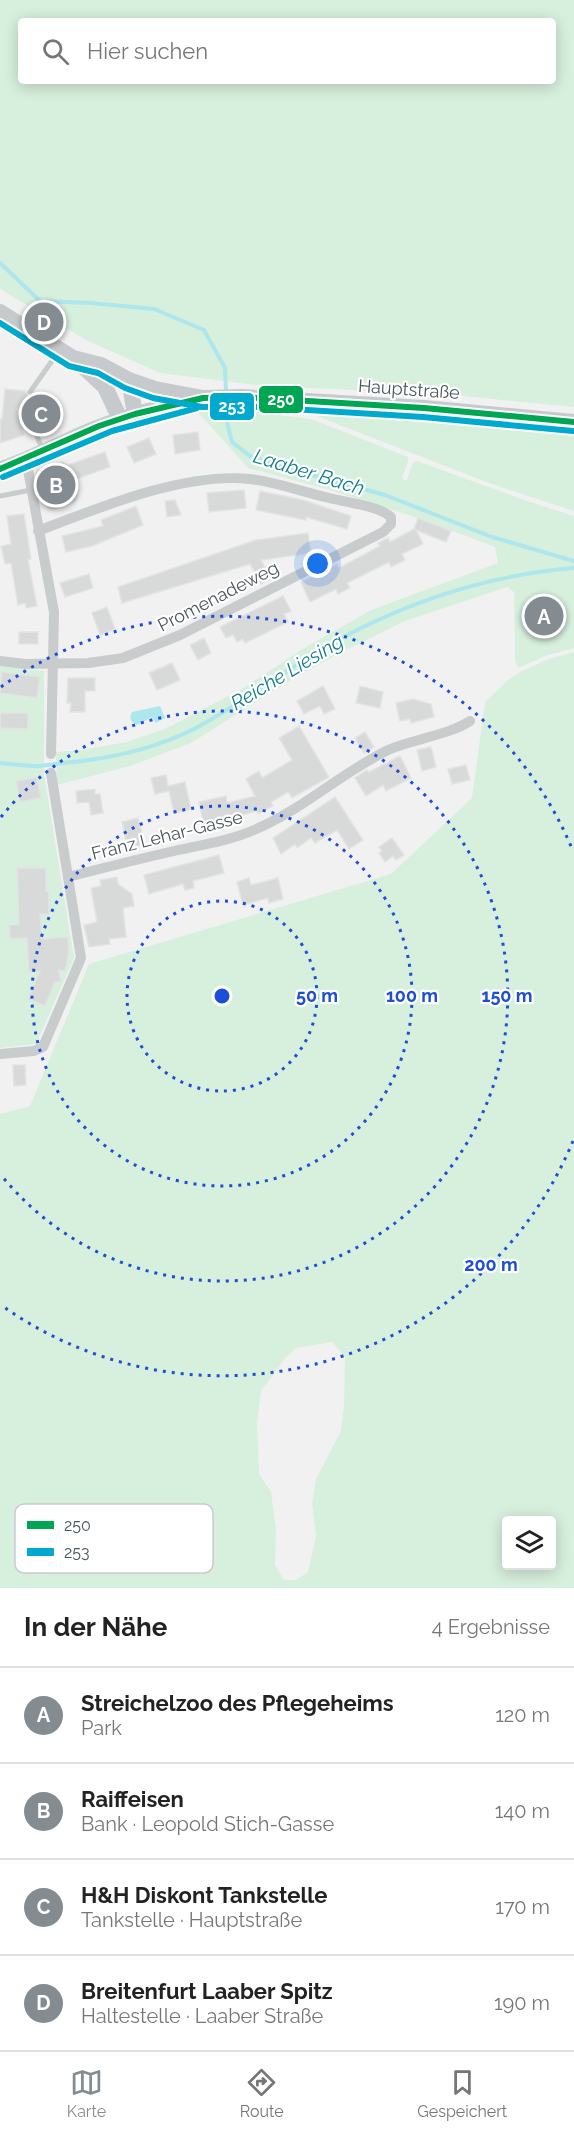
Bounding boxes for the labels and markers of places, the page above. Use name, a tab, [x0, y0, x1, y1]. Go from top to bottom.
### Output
pin: D	[24, 300, 63, 344]
pin: C	[22, 392, 60, 436]
pin: B	[36, 462, 76, 508]
pin: A	[524, 594, 564, 638]
centre of rings	[212, 986, 232, 1006]

